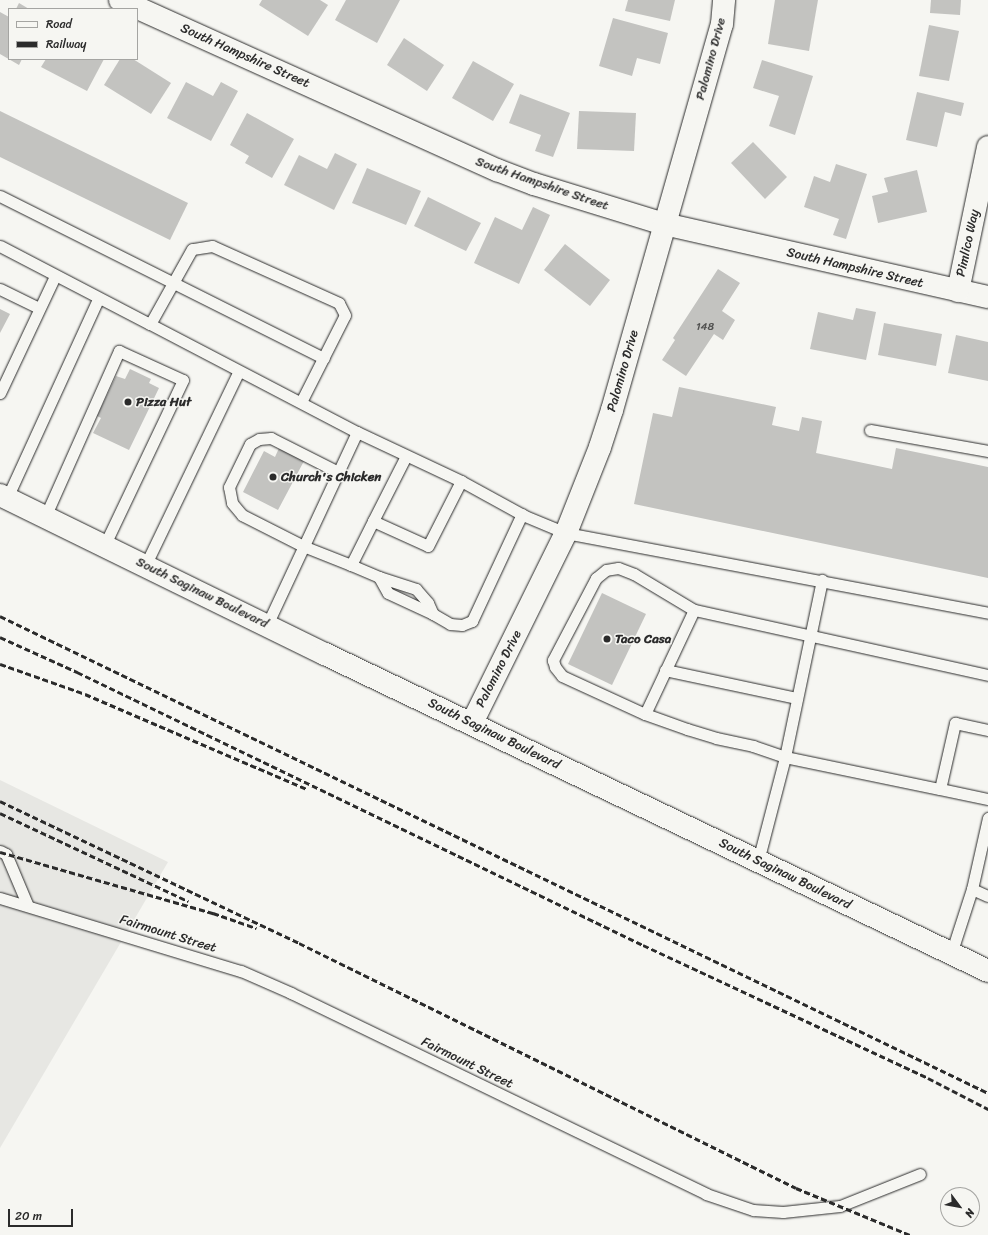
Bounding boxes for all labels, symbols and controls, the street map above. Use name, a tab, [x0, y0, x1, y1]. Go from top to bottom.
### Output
legend	[8, 8, 138, 60]
text: Road	[46, 13, 72, 35]
street label: Palomino Drive	[692, 16, 730, 102]
street label: South Hampshire Street	[178, 21, 312, 91]
text: Railway	[46, 33, 87, 55]
street label: South Hampshire Street	[474, 154, 610, 214]
street label: Pimlico Way	[953, 208, 983, 278]
street label: South Hampshire Street	[786, 245, 924, 291]
house number: 148	[696, 320, 714, 334]
street label: Palomino Drive	[604, 328, 642, 414]
place label: Pizza Hut	[136, 394, 192, 410]
marker: Pizza Hut	[123, 397, 133, 407]
place label: Church's Chicken	[281, 469, 381, 485]
marker: Church's Chicken	[268, 472, 278, 482]
street label: South Saginaw Boulevard	[133, 554, 271, 632]
street label: Palomino Drive	[473, 628, 525, 710]
place label: Taco Casa	[615, 631, 671, 647]
marker: Taco Casa	[602, 634, 612, 644]
street label: South Saginaw Boulevard	[425, 695, 563, 773]
street label: South Saginaw Boulevard	[716, 835, 854, 913]
street label: Fairmount Street	[118, 912, 218, 956]
street label: Fairmount Street	[419, 1034, 515, 1092]
north arrow	[940, 1187, 980, 1227]
scale bar	[10, 1201, 75, 1227]
text: 20 m	[15, 1205, 42, 1227]
text: N	[960, 1205, 980, 1221]

